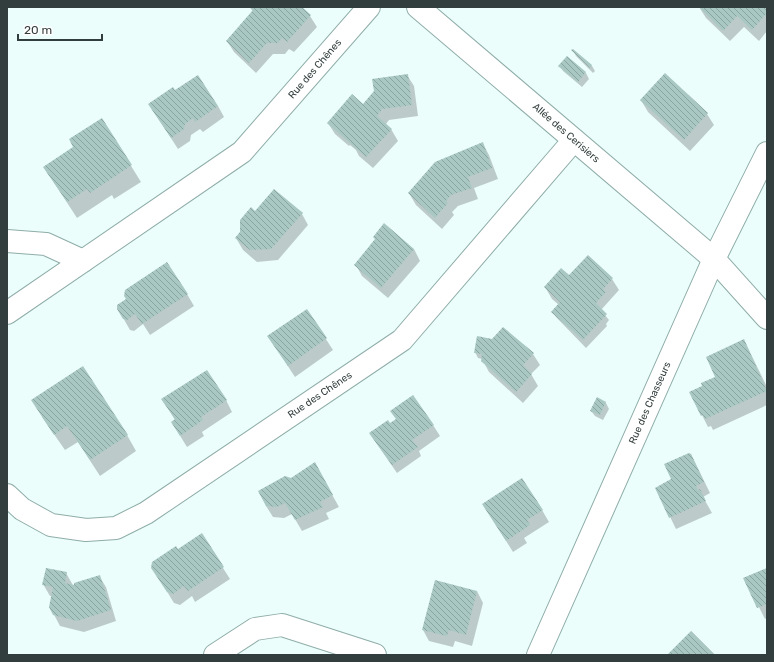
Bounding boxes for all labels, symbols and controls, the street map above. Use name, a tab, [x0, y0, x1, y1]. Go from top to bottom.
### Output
scale bar	[18, 16, 102, 42]
text: 20 m	[24, 23, 52, 37]
street label: Rue des Chênes	[286, 37, 344, 101]
street label: Allée des Cerisiers	[530, 101, 602, 165]
street label: Rue des Chasseurs	[626, 360, 674, 446]
street label: Rue des Chênes	[286, 369, 354, 421]

